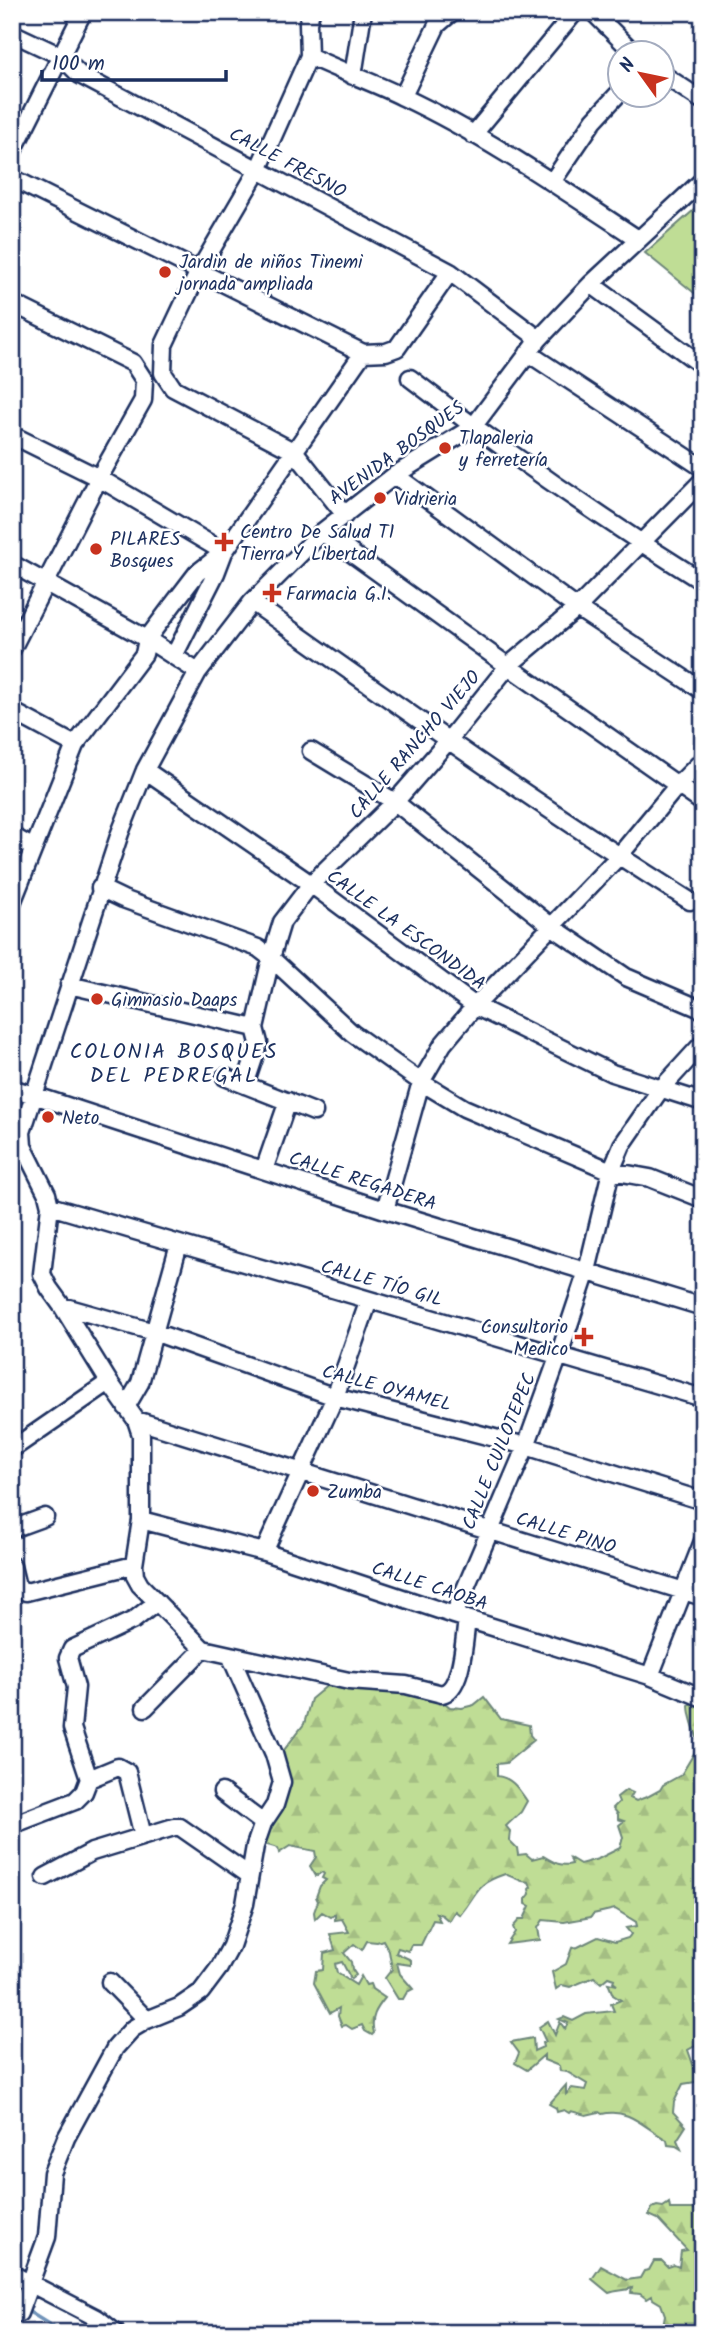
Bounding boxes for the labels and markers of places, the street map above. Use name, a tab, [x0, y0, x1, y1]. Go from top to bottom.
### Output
place label: Jardin de niños Tinemi jornada ampliada	[174, 248, 364, 300]
marker: Jardin de niños Tinemi jornada ampliada	[157, 264, 173, 280]
place label: Tlapaleria y ferretería	[458, 424, 548, 476]
marker: Tlapaleria y ferretería	[437, 440, 453, 456]
place label: Vidrieria	[394, 485, 457, 515]
marker: Vidrieria	[372, 490, 388, 506]
place label: Centro De Salud T1 Tierra Y Libertad	[240, 518, 394, 570]
place label: PILARES Bosques	[110, 525, 180, 577]
marker: Centro De Salud T1 Tierra Y Libertad	[214, 532, 234, 552]
marker: PILARES Bosques	[88, 541, 104, 557]
place label: Farmacia G.I.	[286, 580, 391, 610]
marker: Farmacia G.I.	[264, 585, 280, 601]
place label: Gimnasio Daaps	[111, 986, 237, 1016]
marker: Gimnasio Daaps	[89, 991, 105, 1007]
place label: Neto	[62, 1104, 99, 1134]
marker: Neto	[40, 1109, 56, 1125]
place label: Consultorio Medico	[481, 1313, 568, 1365]
marker: Consultorio Medico	[574, 1327, 594, 1347]
place label: Zumba	[327, 1478, 382, 1508]
marker: Zumba	[305, 1483, 321, 1499]

